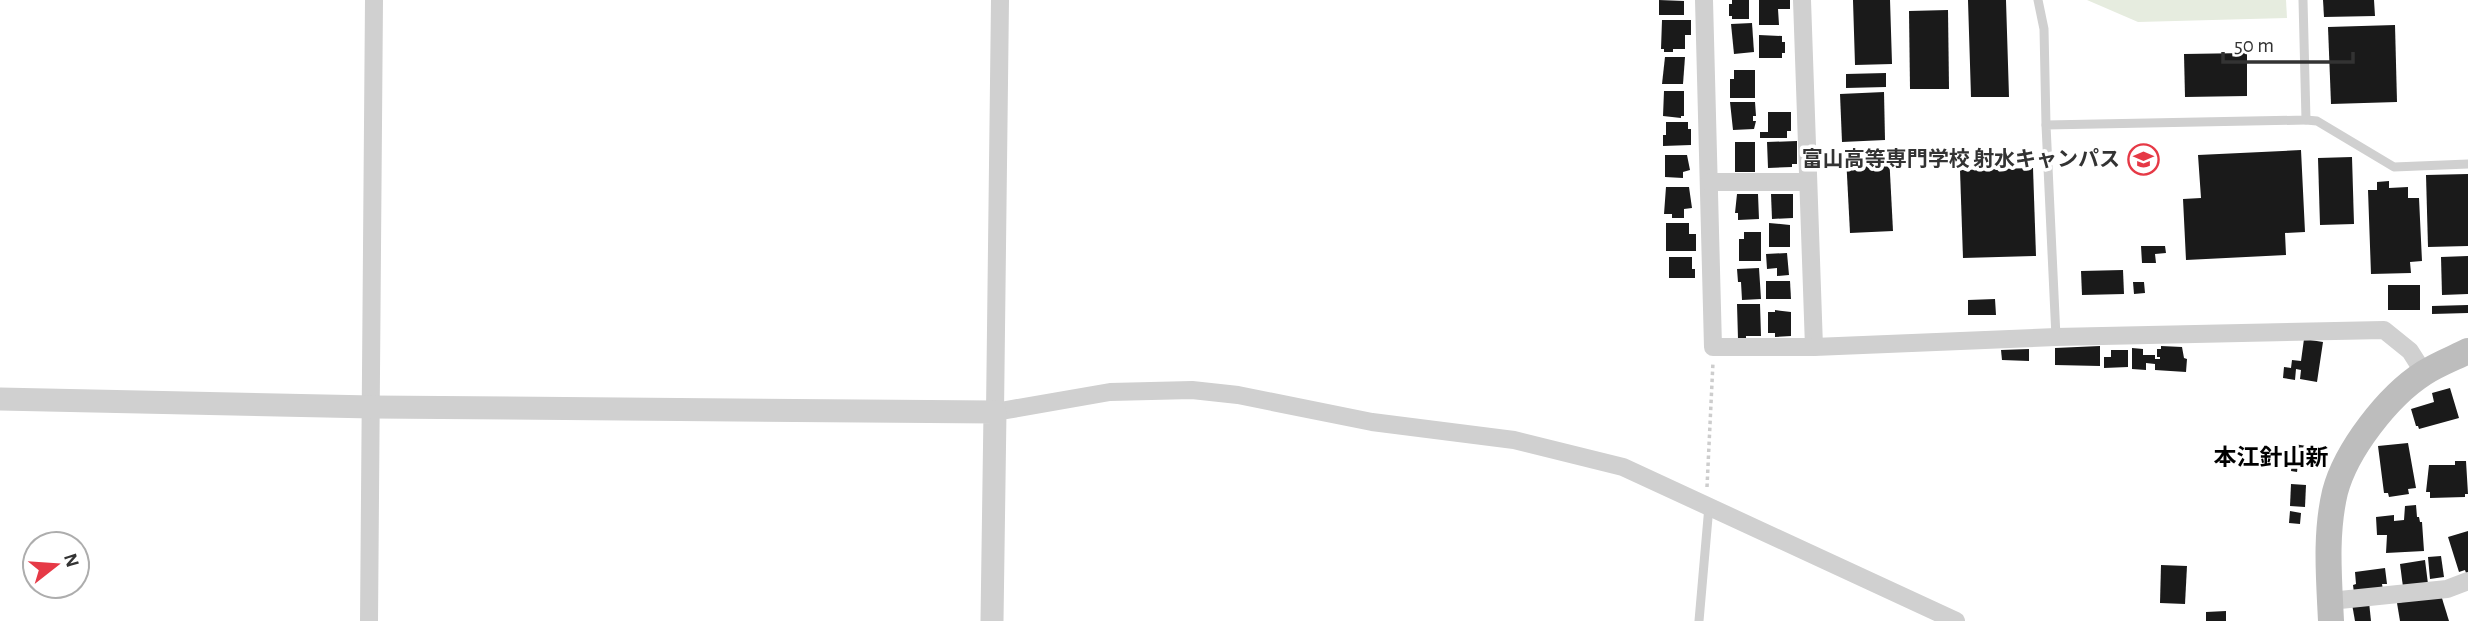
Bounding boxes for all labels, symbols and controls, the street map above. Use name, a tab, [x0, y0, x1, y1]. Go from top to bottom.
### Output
scale bar	[2223, 21, 2352, 65]
text: 50 m	[2234, 35, 2274, 56]
school or university icon: 富山高等専門学校 射水キャンパス	[2126, 142, 2160, 176]
place label: 富山高等専門学校 射水キャンパス	[1802, 147, 2120, 170]
district label: 本江針山新	[2214, 445, 2329, 470]
north arrow	[21, 530, 91, 600]
text: N	[60, 551, 82, 570]

